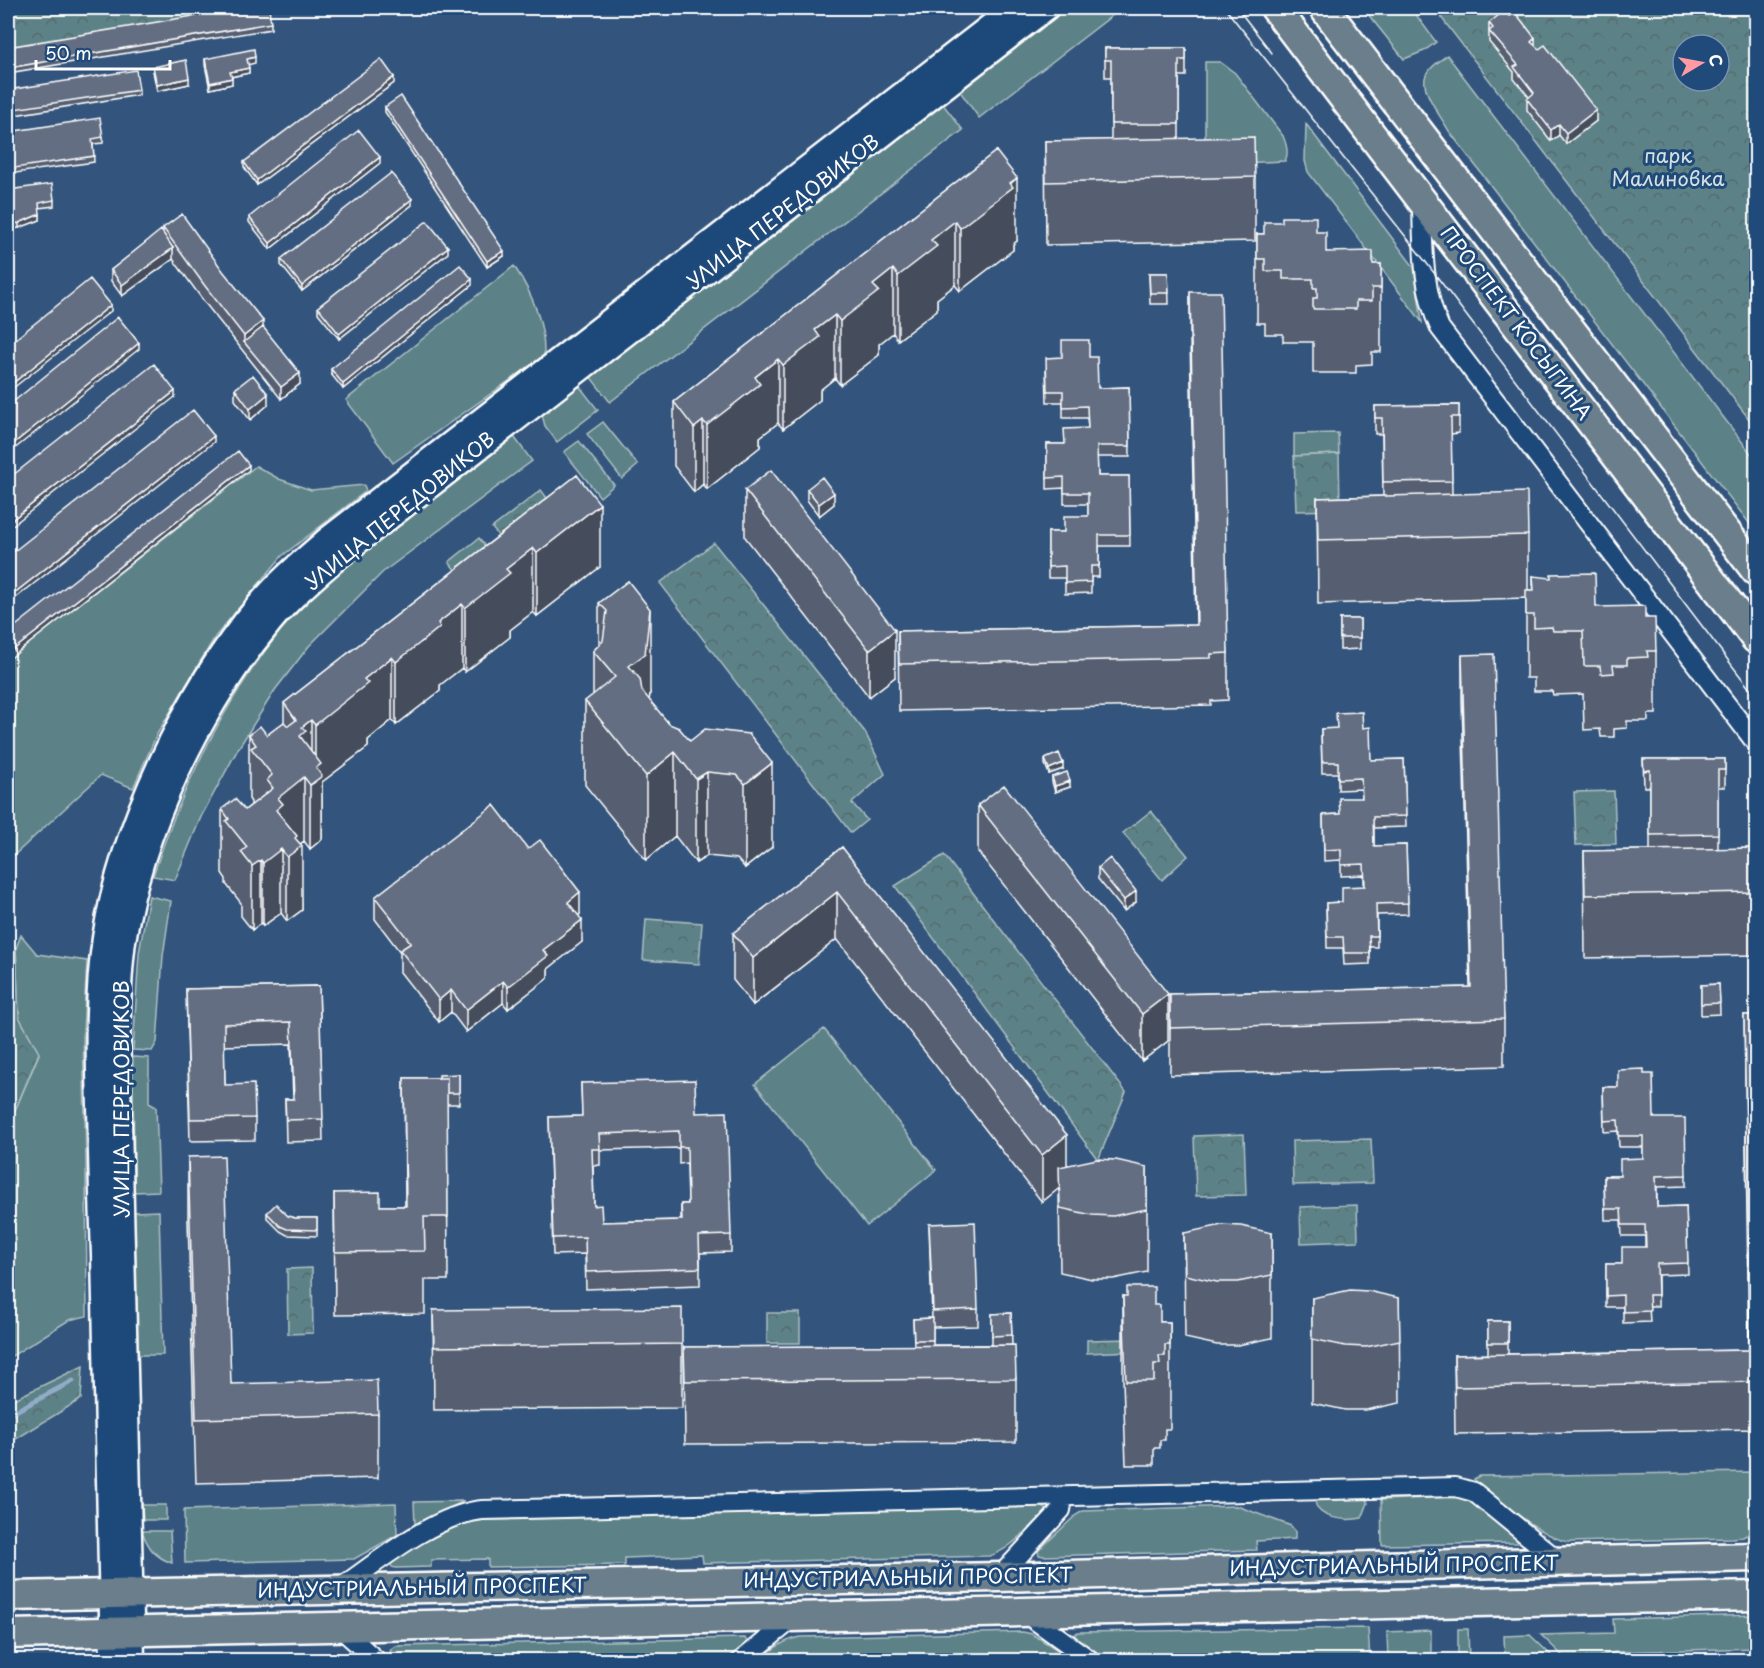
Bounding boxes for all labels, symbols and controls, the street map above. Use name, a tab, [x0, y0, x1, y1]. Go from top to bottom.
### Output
scale bar	[36, 33, 170, 71]
north arrow	[1671, 33, 1731, 93]
text: 50 m	[45, 39, 92, 66]
text: С	[1704, 52, 1730, 68]
street label: УЛИЦА ПЕРЕДОВИКОВ	[680, 126, 885, 296]
park label: парк Малиновка	[1612, 140, 1725, 193]
street label: ПРОСПЕКТ КОСЫГИНА	[1434, 219, 1600, 426]
street label: УЛИЦА ПЕРЕДОВИКОВ	[298, 424, 501, 597]
street label: УЛИЦА ПЕРЕДОВИКОВ	[106, 980, 136, 1218]
street label: ИНДУСТРИАЛЬНЫЙ ПРОСПЕКТ	[1229, 1547, 1559, 1583]
street label: ИНДУСТРИАЛЬНЫЙ ПРОСПЕКТ	[743, 1559, 1073, 1595]
street label: ИНДУСТРИАЛЬНЫЙ ПРОСПЕКТ	[257, 1569, 587, 1605]

